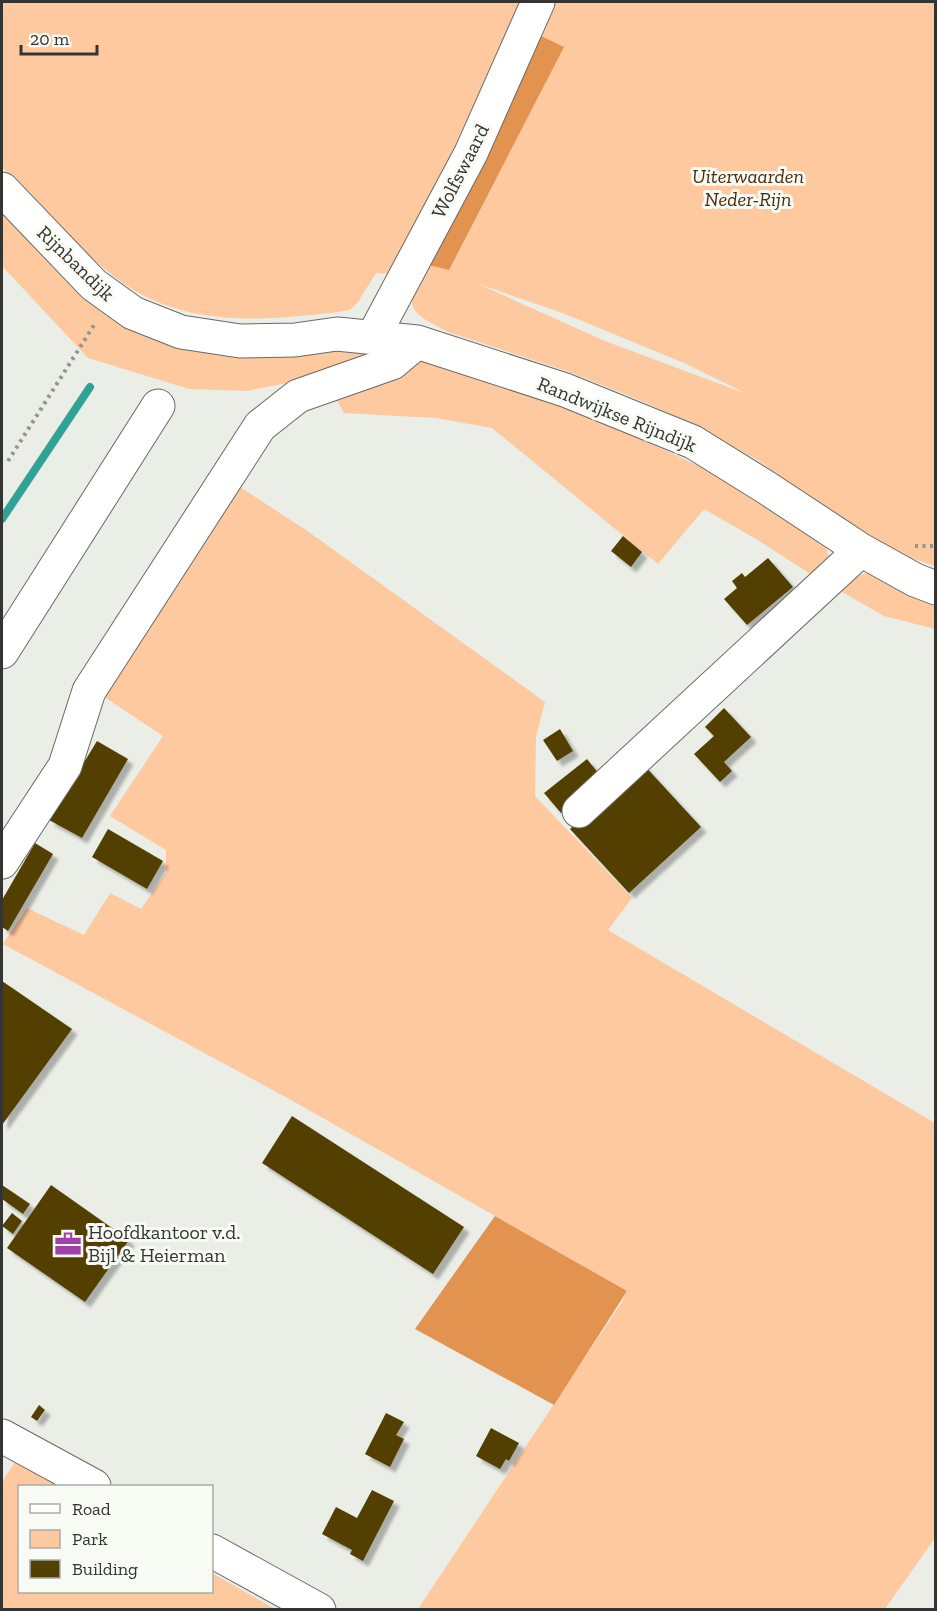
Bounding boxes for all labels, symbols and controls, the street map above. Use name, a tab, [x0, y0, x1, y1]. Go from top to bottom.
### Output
scale bar	[21, 18, 98, 56]
text: 20 m	[30, 28, 70, 50]
street label: Wolfswaard	[426, 120, 494, 222]
park label: Uiterwaarden Neder-Rijn	[692, 164, 804, 211]
street label: Rijnbandijk	[32, 220, 120, 306]
street label: Randwijkse Rijndijk	[534, 371, 701, 457]
place label: Hoofdkantoor v.d. Bijl & Heierman	[88, 1220, 241, 1267]
office icon: Hoofdkantoor v.d. Bijl & Heierman	[53, 1229, 83, 1259]
legend	[18, 1485, 213, 1593]
text: Road	[72, 1498, 111, 1520]
text: Park	[72, 1528, 108, 1550]
text: Building	[72, 1558, 138, 1580]

